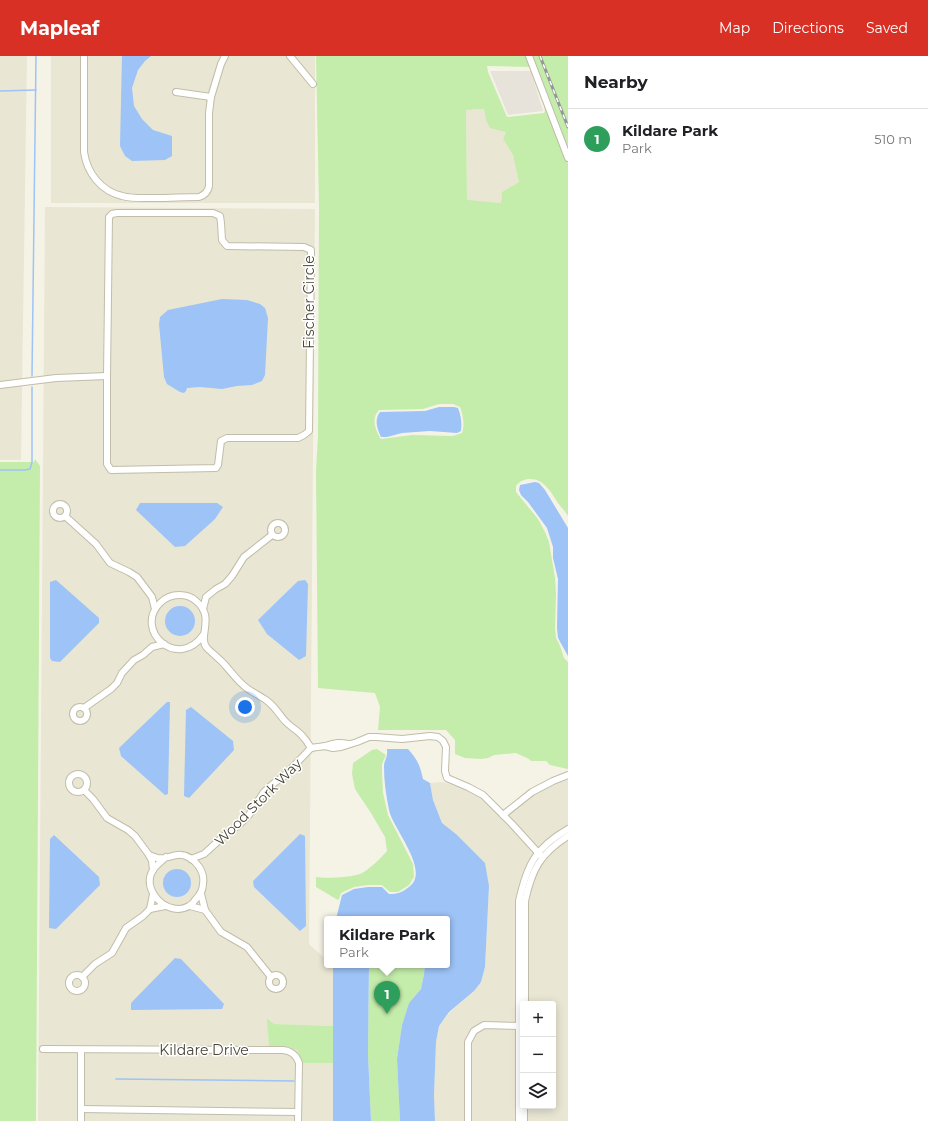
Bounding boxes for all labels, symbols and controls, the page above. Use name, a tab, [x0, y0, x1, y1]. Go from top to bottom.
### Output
text: Mapleaf	[20, 17, 99, 40]
text: Map	[719, 19, 750, 37]
text: Directions	[772, 19, 844, 37]
text: Saved	[866, 19, 908, 37]
text: Nearby	[584, 72, 648, 92]
text: Kildare Park	[622, 121, 718, 140]
text: 1	[594, 131, 600, 147]
text: 510 m	[874, 131, 912, 147]
text: Park	[622, 140, 652, 156]
street label: Fischer Circle	[300, 255, 318, 349]
your location	[235, 697, 255, 717]
street label: Wood Stork Way	[211, 754, 306, 849]
popup	[324, 916, 450, 968]
text: Kildare Park	[339, 925, 435, 944]
text: Park	[339, 944, 369, 960]
pin: 1	[374, 981, 400, 1014]
map controls	[520, 1001, 556, 1109]
button: +	[520, 1001, 556, 1037]
button: −	[520, 1037, 556, 1073]
street label: Kildare Drive	[159, 1041, 249, 1059]
button: layers	[520, 1073, 556, 1109]

